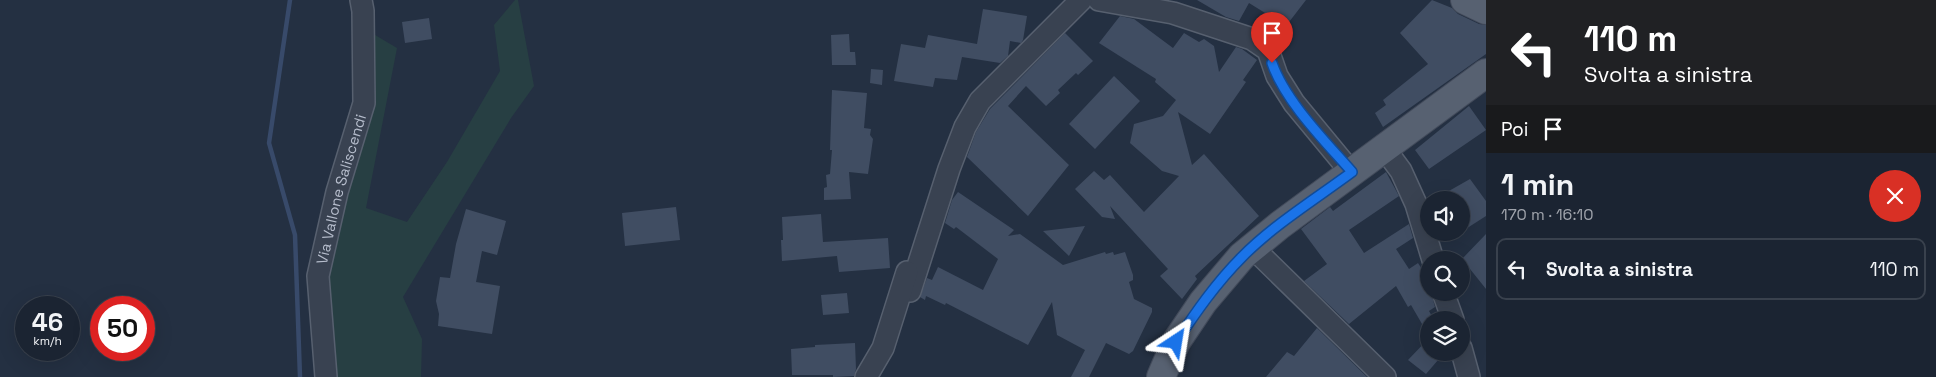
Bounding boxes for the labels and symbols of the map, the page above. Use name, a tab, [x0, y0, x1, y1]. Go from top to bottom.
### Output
pin	[1251, 12, 1293, 63]
street label: Via Vallone Saliscendi	[311, 112, 370, 266]
speed limit sign: 50	[90, 296, 155, 361]
position arrow	[1149, 315, 1201, 367]

